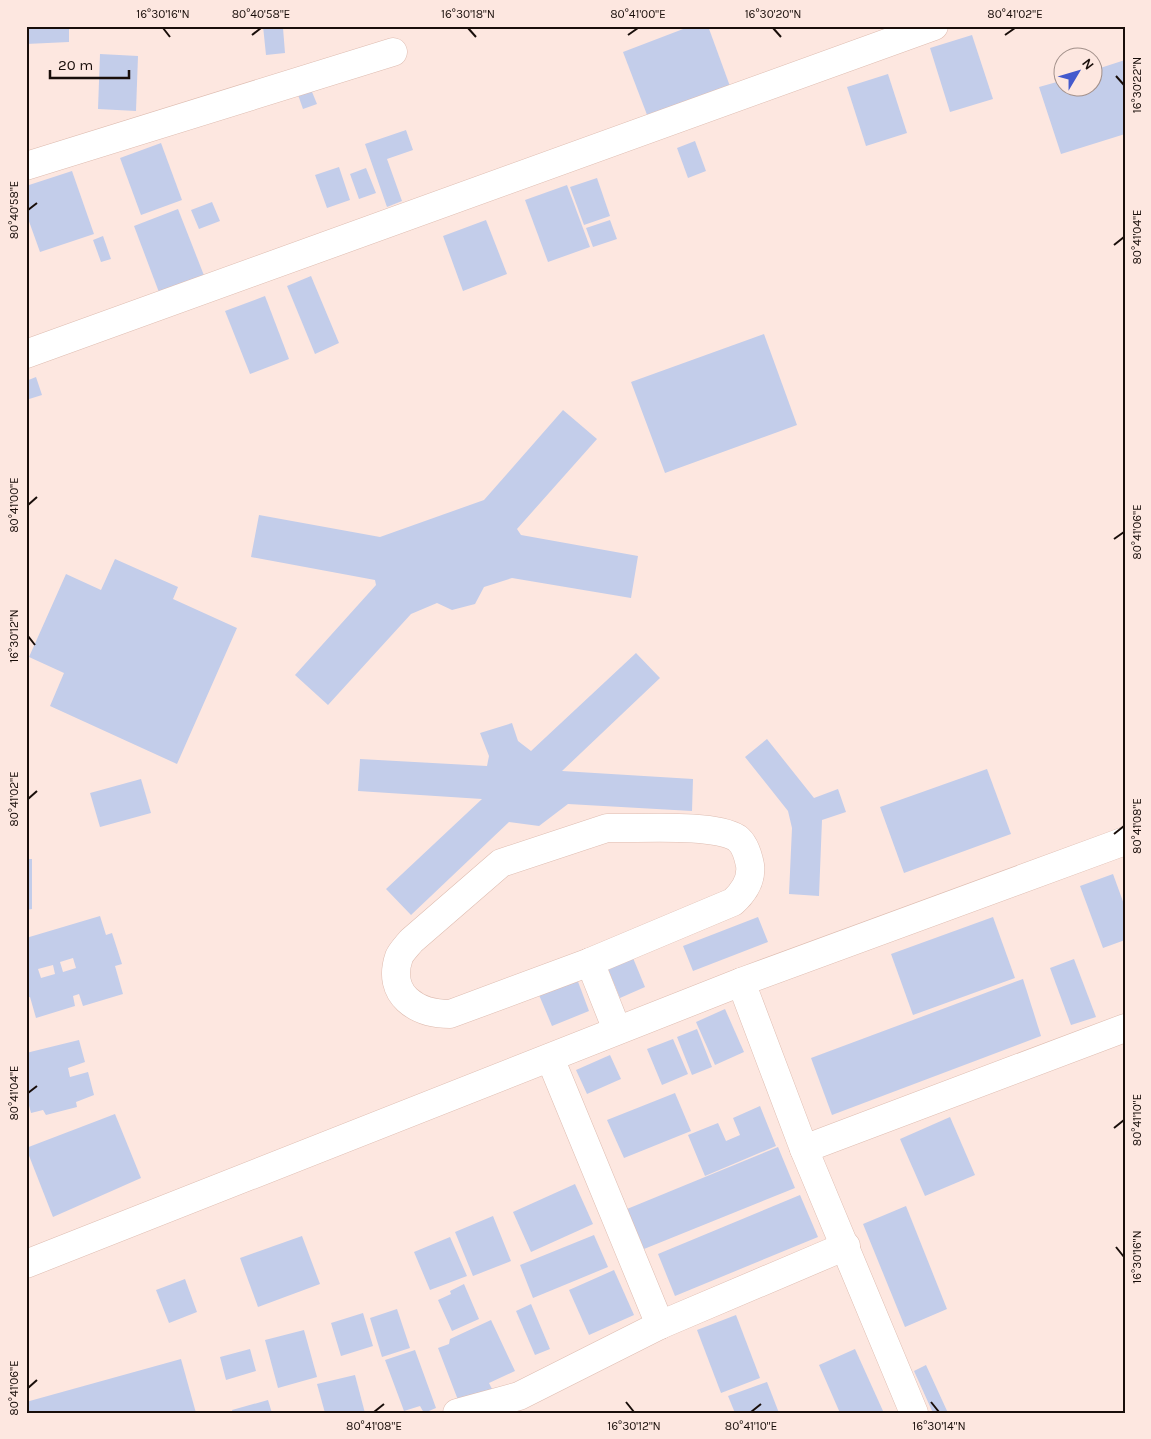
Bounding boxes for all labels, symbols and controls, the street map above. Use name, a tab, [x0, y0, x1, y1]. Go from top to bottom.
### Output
text: 16°30'16"N	[136, 7, 190, 21]
text: 80°40'58"E	[232, 7, 290, 21]
text: 16°30'18"N	[441, 7, 495, 21]
text: 80°41'00"E	[610, 7, 666, 21]
text: 16°30'20"N	[745, 7, 801, 21]
text: 80°41'02"E	[987, 7, 1043, 21]
scale bar	[50, 48, 129, 80]
north arrow	[1054, 48, 1104, 98]
text: N	[1078, 55, 1098, 73]
text: 20 m	[58, 56, 93, 74]
text: 16°30'22"N	[1130, 57, 1144, 113]
text: 80°40'58"E	[7, 181, 21, 239]
text: 80°41'04"E	[1130, 209, 1144, 265]
text: 80°41'00"E	[7, 477, 21, 533]
text: 80°41'06"E	[1130, 504, 1144, 560]
text: 16°30'12"N	[7, 609, 21, 663]
text: 80°41'02"E	[7, 771, 21, 827]
text: 80°41'08"E	[1130, 798, 1144, 854]
text: 80°41'04"E	[7, 1065, 21, 1121]
text: 80°41'10"E	[1130, 1094, 1144, 1146]
text: 16°30'16"N	[1130, 1230, 1144, 1284]
text: 80°41'06"E	[7, 1360, 21, 1416]
text: 80°41'08"E	[346, 1419, 402, 1433]
text: 16°30'12"N	[607, 1419, 661, 1433]
text: 80°41'10"E	[725, 1419, 777, 1433]
text: 16°30'14"N	[912, 1419, 966, 1433]

